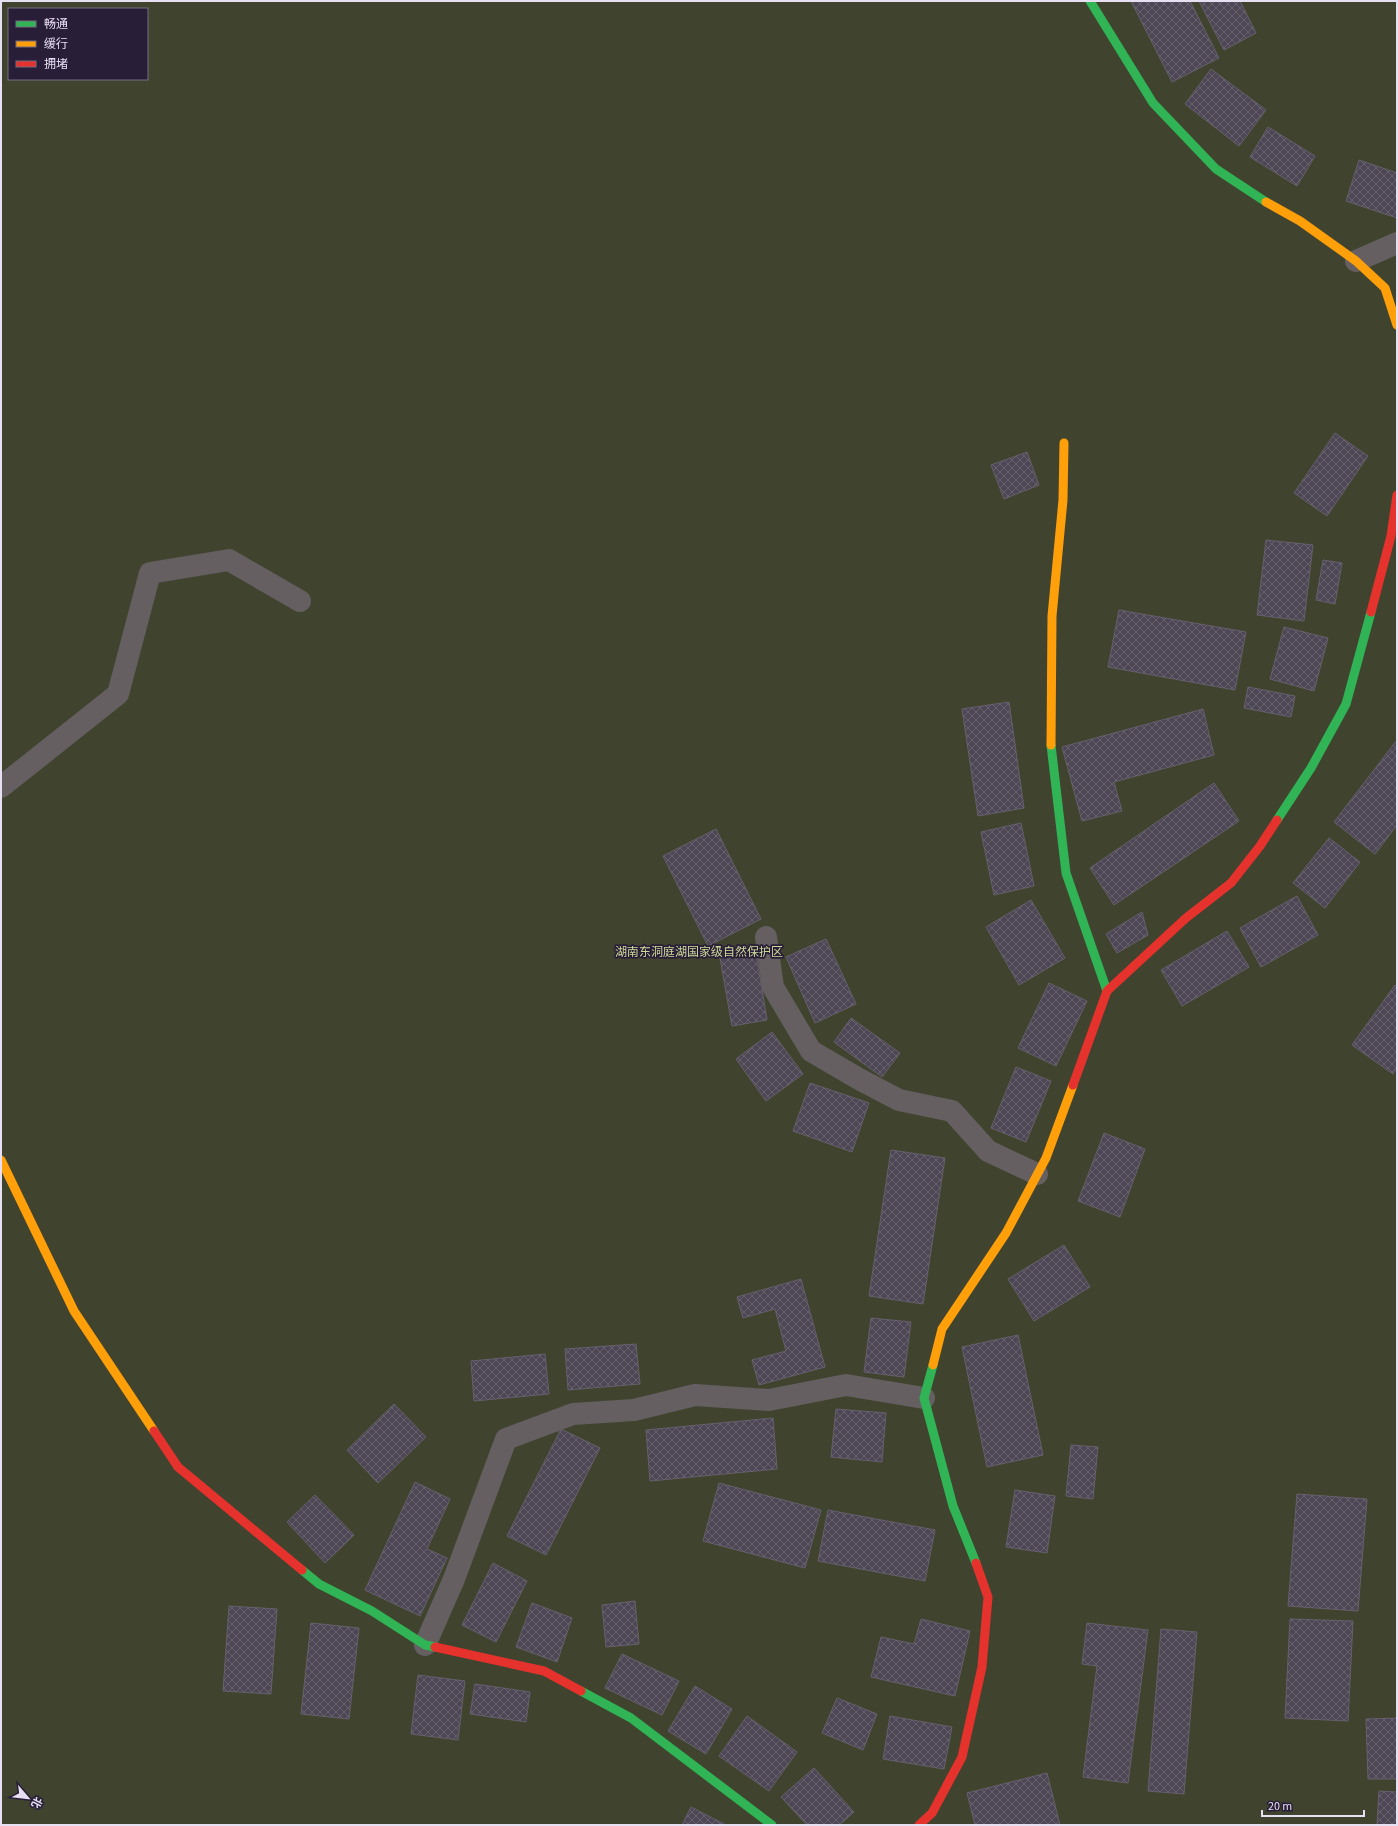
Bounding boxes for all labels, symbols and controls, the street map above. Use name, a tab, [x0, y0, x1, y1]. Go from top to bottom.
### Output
legend	[8, 8, 148, 80]
text: 畅通	[44, 16, 68, 33]
text: 缓行	[44, 36, 68, 53]
text: 拥堵	[44, 56, 68, 73]
park label: 湖南东洞庭湖国家级自然保护区	[615, 944, 783, 961]
north arrow	[8, 1778, 48, 1818]
scale bar	[1262, 1792, 1364, 1818]
text: 北	[27, 1794, 46, 1811]
text: 20 m	[1268, 1798, 1292, 1815]

